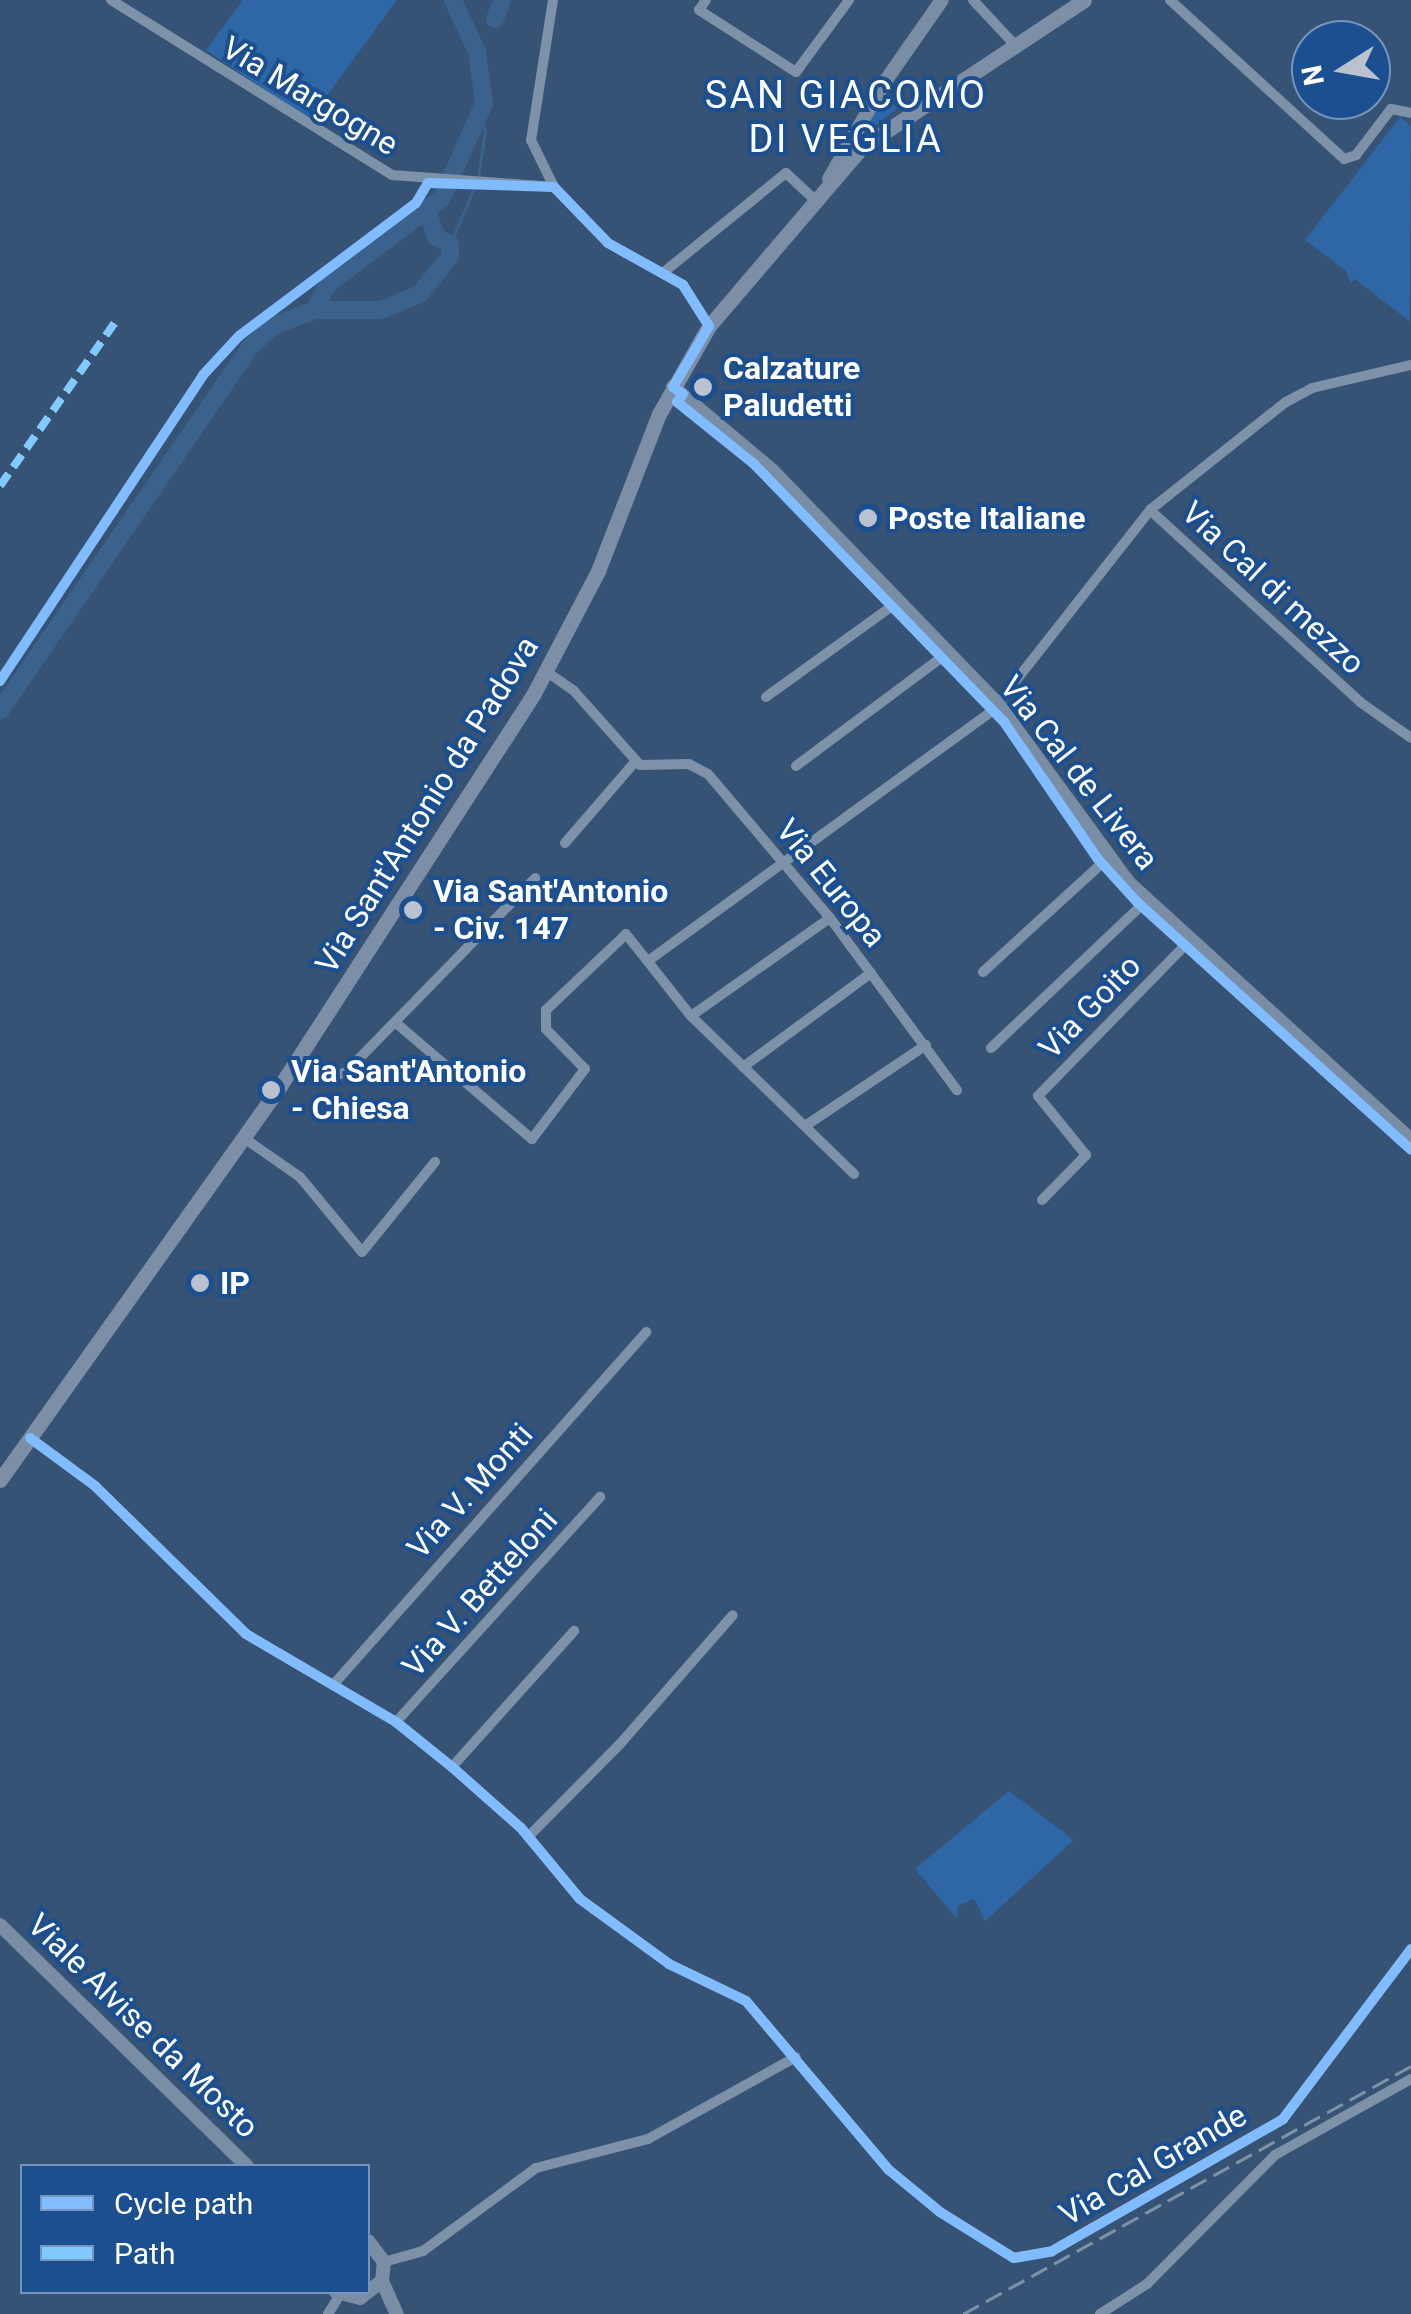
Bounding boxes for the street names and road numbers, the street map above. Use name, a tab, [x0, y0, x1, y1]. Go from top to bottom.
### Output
street label: Via Margogne	[215, 28, 405, 164]
street label: Via Cal di mezzo	[1174, 493, 1372, 683]
street label: Via Sant'Antonio da Padova	[307, 629, 547, 981]
street label: Via Cal de Livera	[991, 668, 1167, 878]
street label: Via Europa	[768, 811, 894, 955]
street label: Via Goito	[1031, 947, 1149, 1067]
street label: Via V. Monti	[399, 1415, 541, 1567]
street label: Via V. Betteloni	[394, 1501, 566, 1685]
street label: Viale Alvise da Mosto	[20, 1906, 266, 2146]
street label: Via Cal Grande	[1053, 2096, 1253, 2234]

